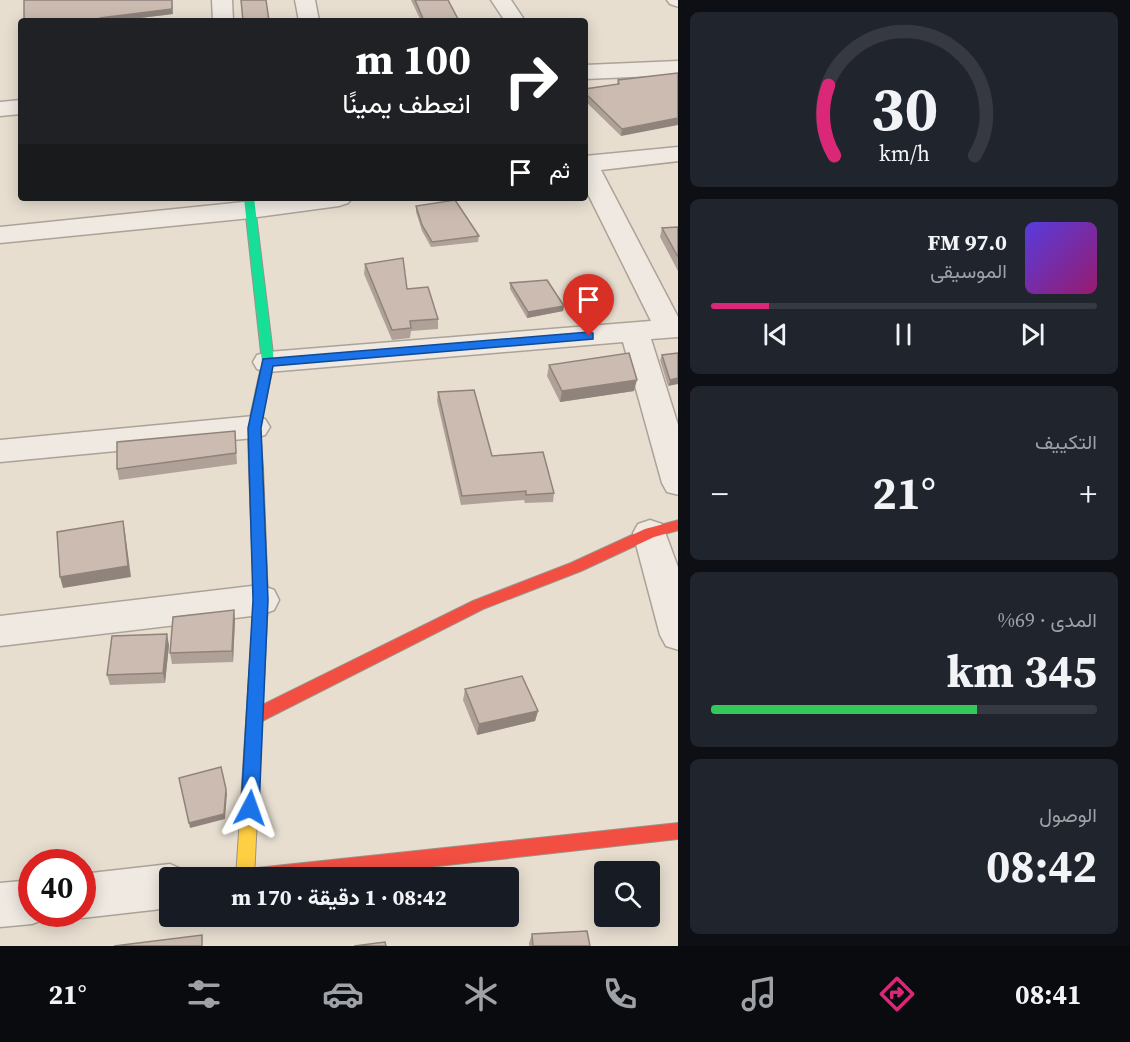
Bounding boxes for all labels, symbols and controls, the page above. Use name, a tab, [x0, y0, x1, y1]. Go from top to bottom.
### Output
text: 100 m	[356, 30, 471, 88]
icon: right	[492, 42, 570, 120]
text: 30	[870, 66, 938, 152]
text: انعطف يمينًا	[342, 85, 471, 122]
text: km/h	[878, 140, 930, 169]
text: ثم	[549, 155, 570, 185]
icon: arrive	[504, 156, 537, 189]
text: 97.0 FM	[928, 227, 1007, 257]
text: الموسيقى	[930, 257, 1007, 285]
pin	[563, 274, 614, 336]
icon: arrive	[572, 283, 605, 316]
icon: previous	[759, 318, 792, 351]
icon: pause	[887, 318, 920, 351]
icon: next	[1016, 318, 1049, 351]
text: التكييف	[1035, 428, 1097, 456]
text: 21°	[872, 462, 936, 524]
text: −	[711, 471, 729, 516]
text: +	[1079, 471, 1097, 516]
text: المدى · 69%	[997, 606, 1097, 634]
text: 345 km	[946, 640, 1097, 702]
position arrow	[218, 776, 282, 840]
text: الوصول	[1039, 801, 1097, 829]
text: 08:42	[986, 835, 1097, 897]
speed limit sign: 40	[18, 849, 96, 927]
map controls	[594, 861, 660, 927]
button: search	[594, 861, 660, 927]
text: 08:42 · 1 دقيقة · 170 m	[231, 882, 447, 912]
icon: filters	[183, 973, 225, 1015]
icon: car	[322, 973, 364, 1015]
icon: climate	[460, 973, 502, 1015]
icon: phone	[599, 973, 641, 1015]
icon: music	[738, 973, 780, 1015]
icon: directions	[876, 973, 918, 1015]
text: 21°	[48, 976, 87, 1013]
text: 08:41	[1015, 976, 1082, 1013]

